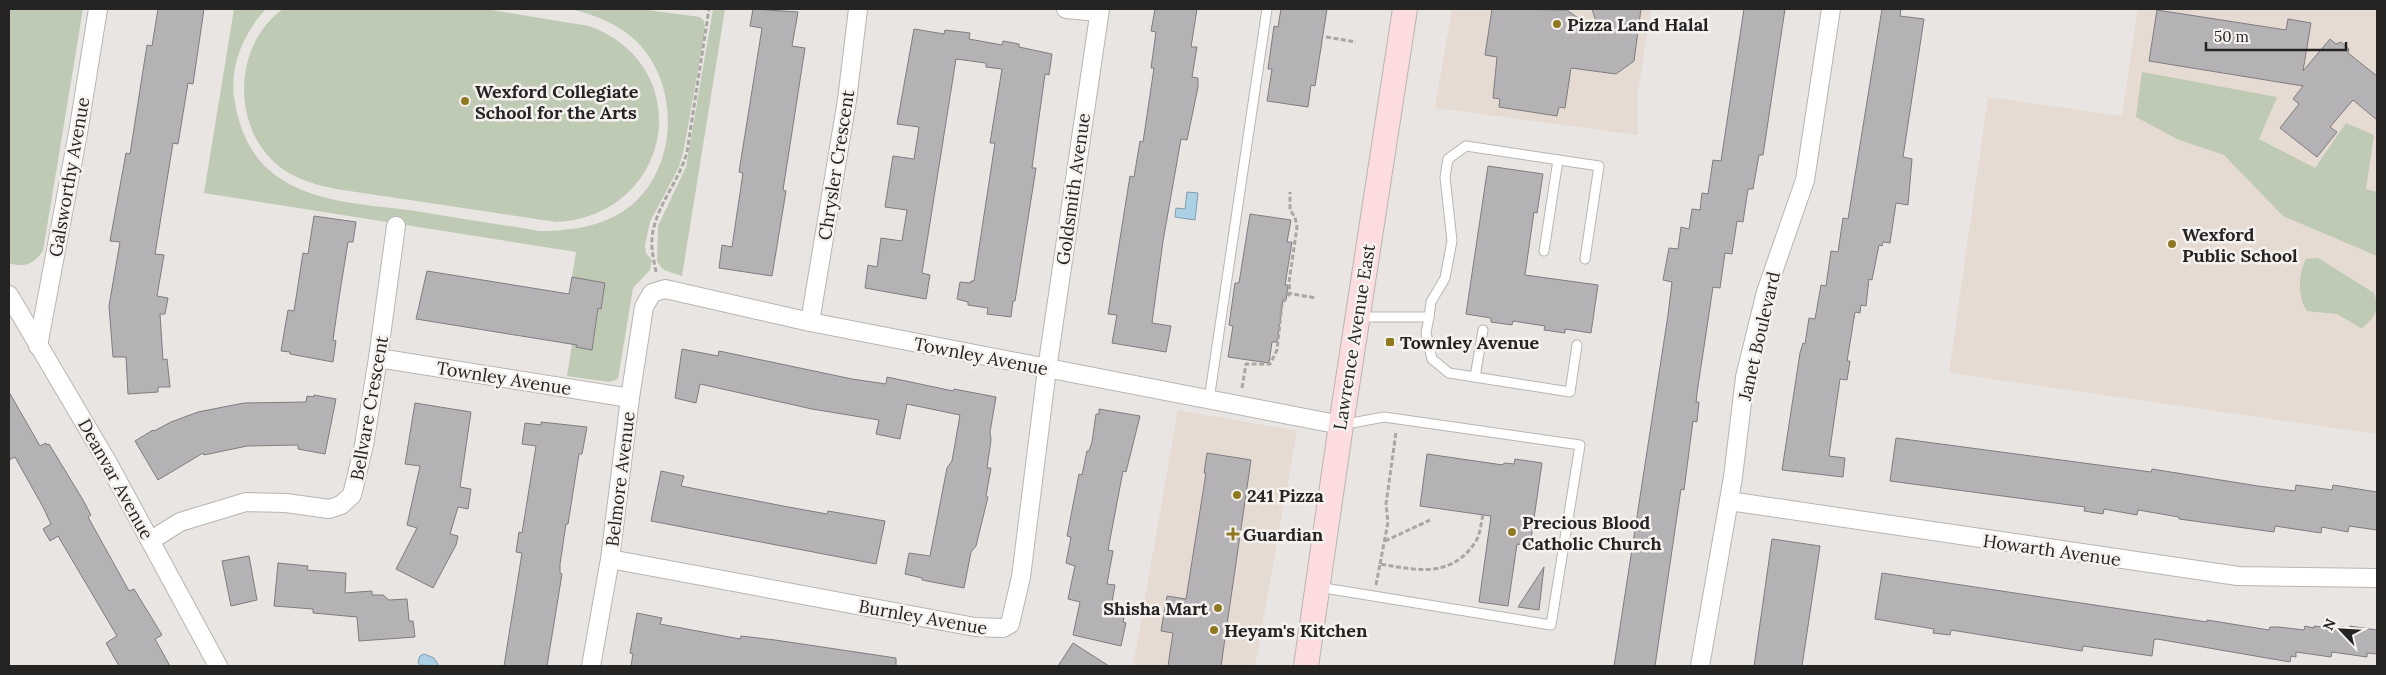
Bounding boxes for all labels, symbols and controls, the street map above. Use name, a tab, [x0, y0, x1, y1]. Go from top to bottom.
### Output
place label: Pizza Land Halal	[1567, 13, 1709, 36]
marker: Pizza Land Halal	[1551, 18, 1563, 30]
scale bar	[2206, 20, 2346, 52]
text: 50 m	[2214, 27, 2249, 46]
place label: Wexford Collegiate School for the Arts	[475, 80, 639, 124]
street label: Chrysler Crescent	[813, 88, 859, 242]
street label: Galsworthy Avenue	[44, 95, 94, 259]
marker: Wexford Collegiate School for the Arts	[459, 95, 471, 107]
street label: Goldsmith Avenue	[1051, 111, 1095, 266]
place label: Wexford Public School	[2182, 223, 2298, 267]
marker: Wexford Public School	[2166, 238, 2178, 250]
street label: Lawrence Avenue East	[1328, 242, 1380, 432]
street label: Janet Boulevard	[1733, 269, 1785, 404]
place label: Townley Avenue	[1400, 331, 1540, 354]
street label: Townley Avenue	[912, 332, 1050, 380]
street label: Bellvare Crescent	[345, 334, 393, 482]
marker: Townley Avenue	[1384, 336, 1396, 348]
street label: Townley Avenue	[435, 356, 573, 400]
street label: Belmore Avenue	[600, 410, 640, 548]
street label: Deanvar Avenue	[73, 414, 159, 544]
place label: 241 Pizza	[1247, 484, 1324, 507]
marker: 241 Pizza	[1231, 489, 1243, 501]
place label: Precious Blood Catholic Church	[1522, 511, 1662, 555]
place label: Guardian	[1243, 523, 1324, 546]
marker: Precious Blood Catholic Church	[1506, 526, 1518, 538]
marker: Guardian	[1227, 528, 1239, 540]
street label: Howarth Avenue	[1982, 529, 2123, 571]
street label: Burnley Avenue	[857, 594, 989, 640]
place label: Shisha Mart	[1103, 597, 1209, 620]
marker: Shisha Mart	[1212, 602, 1224, 614]
north arrow	[2316, 605, 2366, 655]
text: N	[2319, 616, 2340, 633]
place label: Heyam's Kitchen	[1224, 619, 1368, 642]
marker: Heyam's Kitchen	[1208, 624, 1220, 636]

